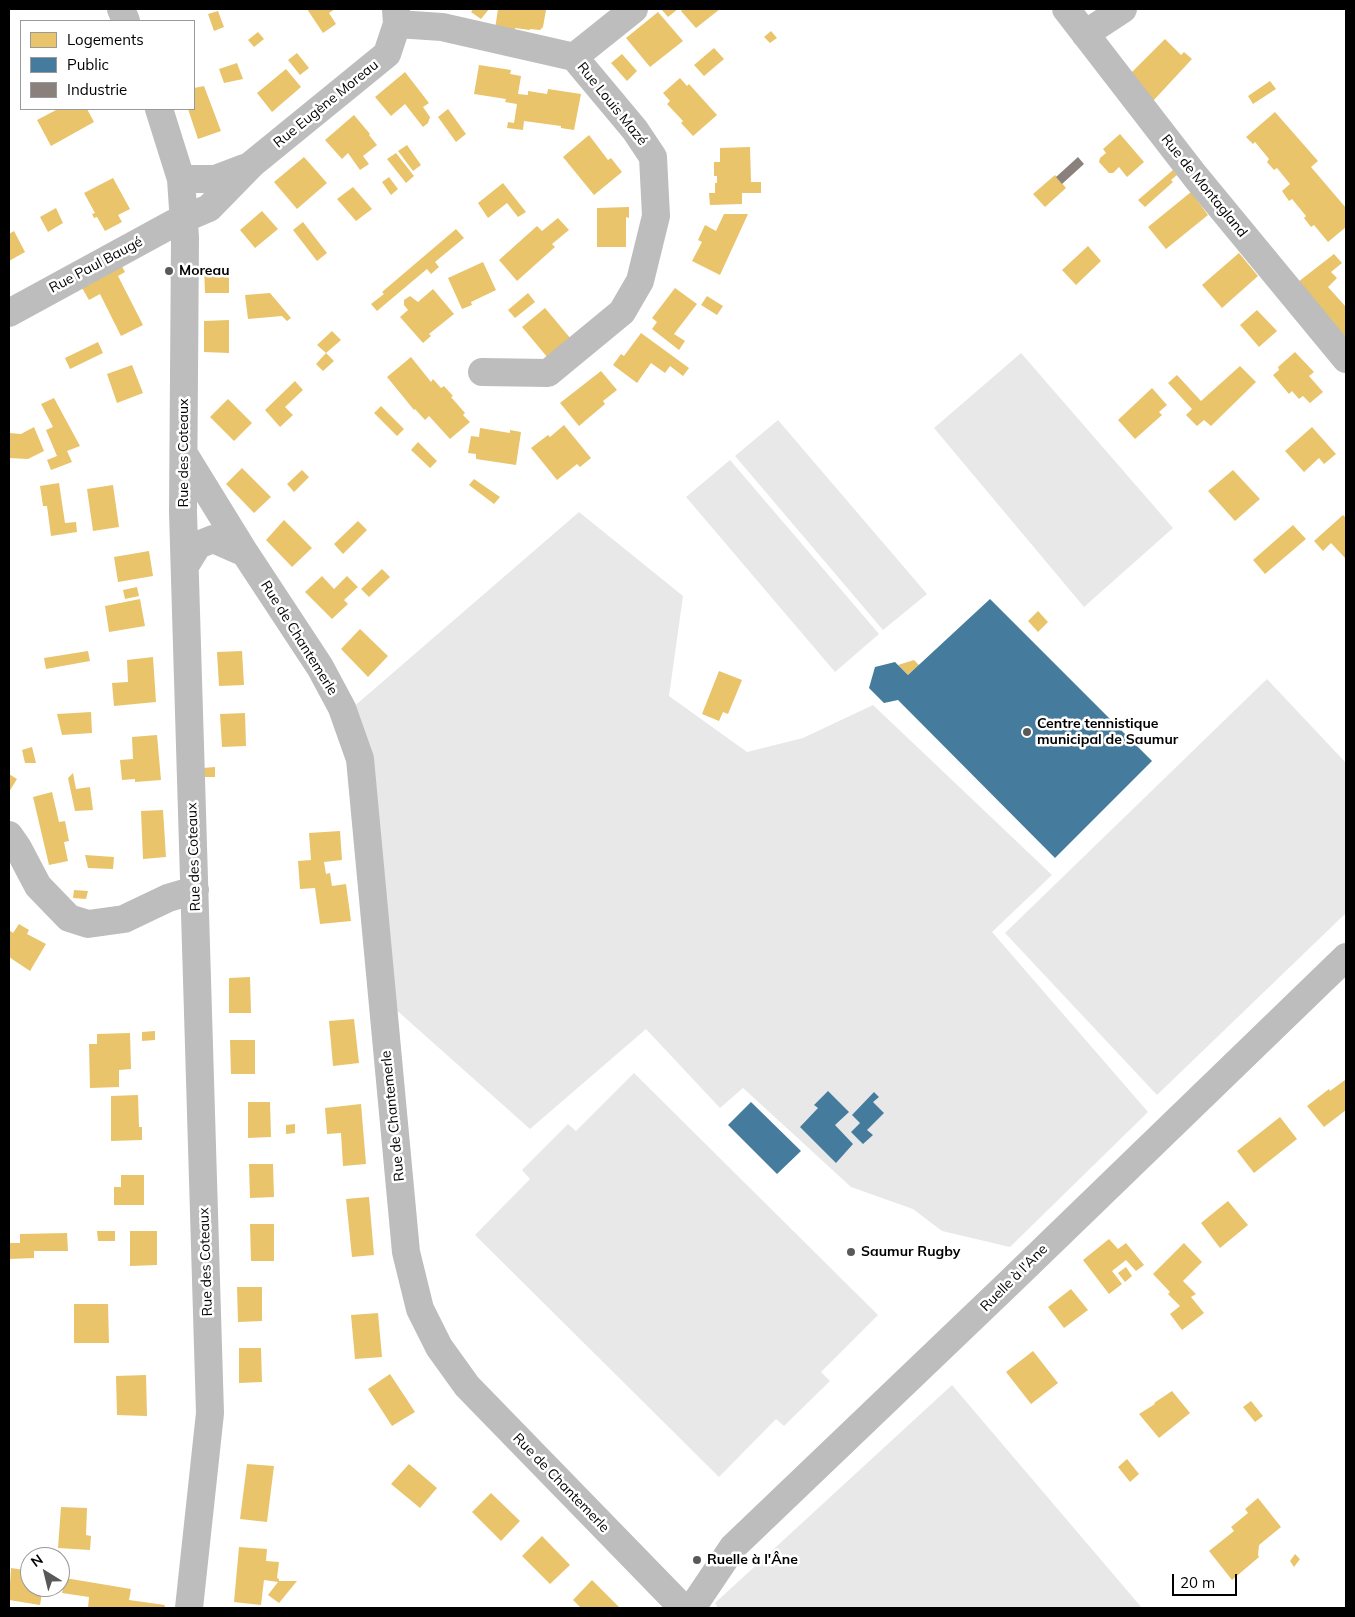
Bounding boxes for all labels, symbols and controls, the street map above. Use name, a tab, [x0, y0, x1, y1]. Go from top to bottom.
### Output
legend	[20, 20, 195, 110]
text: Logements	[67, 30, 144, 49]
text: Public	[67, 55, 109, 74]
street label: Rue Eugène Moreau	[270, 57, 382, 151]
street label: Rue Louis Mazé	[573, 59, 651, 149]
text: Industrie	[67, 80, 127, 99]
street label: Rue de Montagland	[1158, 131, 1250, 241]
street label: Rue Paul Baugé	[46, 233, 146, 297]
place label: Moreau	[179, 263, 230, 279]
marker: Moreau	[163, 265, 175, 277]
street label: Rue des Coteaux	[176, 398, 192, 508]
street label: Rue de Chantemerle	[257, 578, 341, 698]
place label: Centre tennistique municipal de Saumur	[1037, 716, 1178, 749]
marker: Centre tennistique municipal de Saumur	[1021, 726, 1033, 738]
street label: Rue des Coteaux	[184, 802, 204, 912]
street label: Rue de Chantemerle	[378, 1050, 408, 1182]
street label: Rue des Coteaux	[196, 1207, 216, 1317]
street label: Ruelle à l'Ane	[977, 1241, 1051, 1315]
place label: Saumur Rugby	[861, 1244, 960, 1260]
marker: Saumur Rugby	[845, 1246, 857, 1258]
street label: Rue de Chantemerle	[509, 1430, 613, 1536]
north arrow	[20, 1547, 70, 1597]
text: N	[27, 1550, 46, 1571]
place label: Ruelle à l'Âne	[707, 1552, 798, 1568]
marker: Ruelle à l'Âne	[691, 1554, 703, 1566]
scale bar	[1175, 1564, 1240, 1596]
text: 20 m	[1180, 1573, 1215, 1592]

